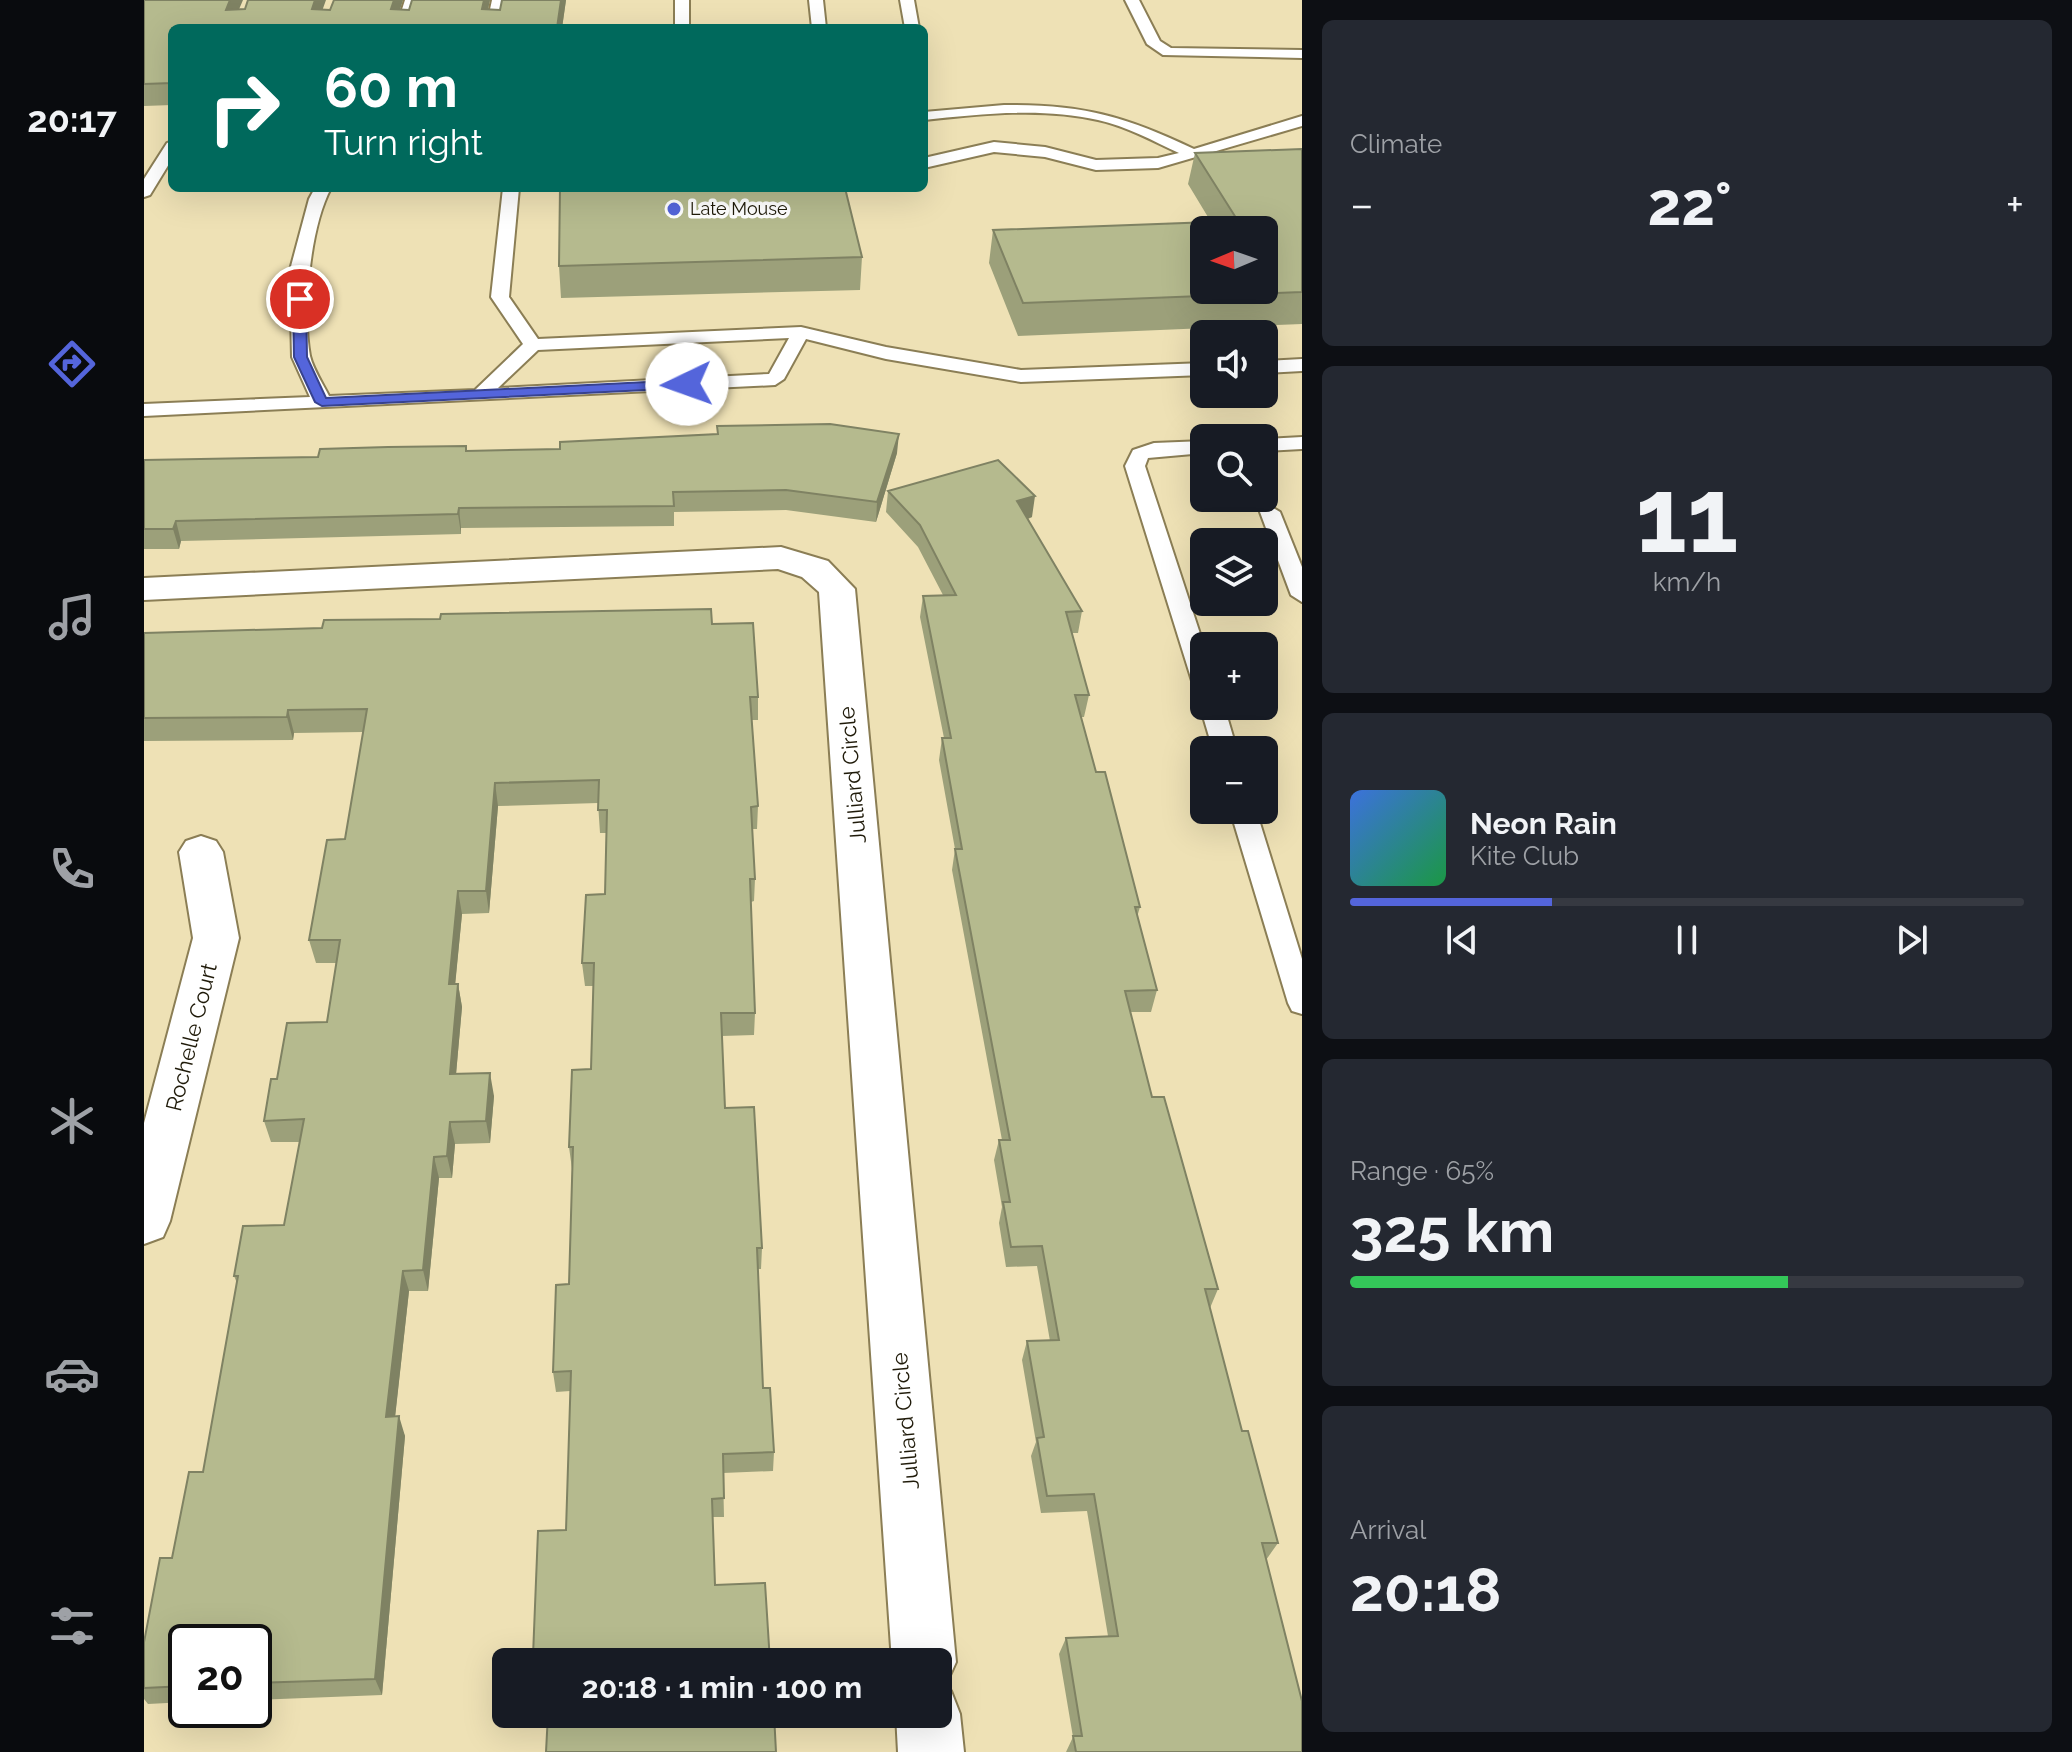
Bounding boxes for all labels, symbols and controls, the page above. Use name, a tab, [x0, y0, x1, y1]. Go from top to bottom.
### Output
text: 60 m	[324, 54, 458, 120]
icon: right	[192, 56, 296, 160]
text: 20:17	[27, 98, 117, 140]
text: Turn right	[324, 121, 483, 163]
text: Climate	[1350, 129, 1442, 159]
text: 22°	[1648, 169, 1732, 239]
text: −	[1350, 179, 1374, 230]
text: +	[2006, 179, 2024, 230]
place label: Late Mouse	[690, 198, 788, 219]
marker: Late Mouse	[665, 200, 683, 218]
north arrow	[1190, 216, 1278, 304]
map controls	[1190, 216, 1278, 824]
pin	[266, 265, 334, 333]
icon: arrive	[278, 277, 322, 321]
button: sound	[1190, 320, 1278, 408]
icon: directions	[44, 336, 100, 392]
position arrow	[645, 342, 729, 426]
button: search	[1190, 424, 1278, 512]
text: 11	[1636, 454, 1738, 576]
button: layers	[1190, 528, 1278, 616]
text: km/h	[1653, 567, 1721, 597]
icon: music	[44, 589, 100, 645]
button: +	[1190, 632, 1278, 720]
street label: Julliard Circle	[833, 705, 871, 844]
button: −	[1190, 736, 1278, 824]
text: Neon Rain	[1470, 806, 1617, 841]
icon: phone	[44, 841, 100, 897]
text: Kite Club	[1470, 841, 1579, 871]
icon: previous	[1440, 918, 1484, 962]
icon: pause	[1665, 918, 1709, 962]
icon: next	[1890, 918, 1934, 962]
street label: Rochelle Court	[160, 960, 222, 1114]
icon: climate	[44, 1093, 100, 1149]
text: Range · 65%	[1350, 1156, 1494, 1186]
text: 325 km	[1350, 1196, 1554, 1266]
icon: car	[44, 1346, 100, 1402]
street label: Julliard Circle	[886, 1351, 924, 1490]
text: Arrival	[1350, 1515, 1426, 1545]
text: 20:18	[1350, 1555, 1501, 1625]
icon: filters	[44, 1598, 100, 1654]
speed limit sign: 20	[168, 1624, 272, 1728]
text: 20:18 · 1 min · 100 m	[582, 1670, 862, 1705]

